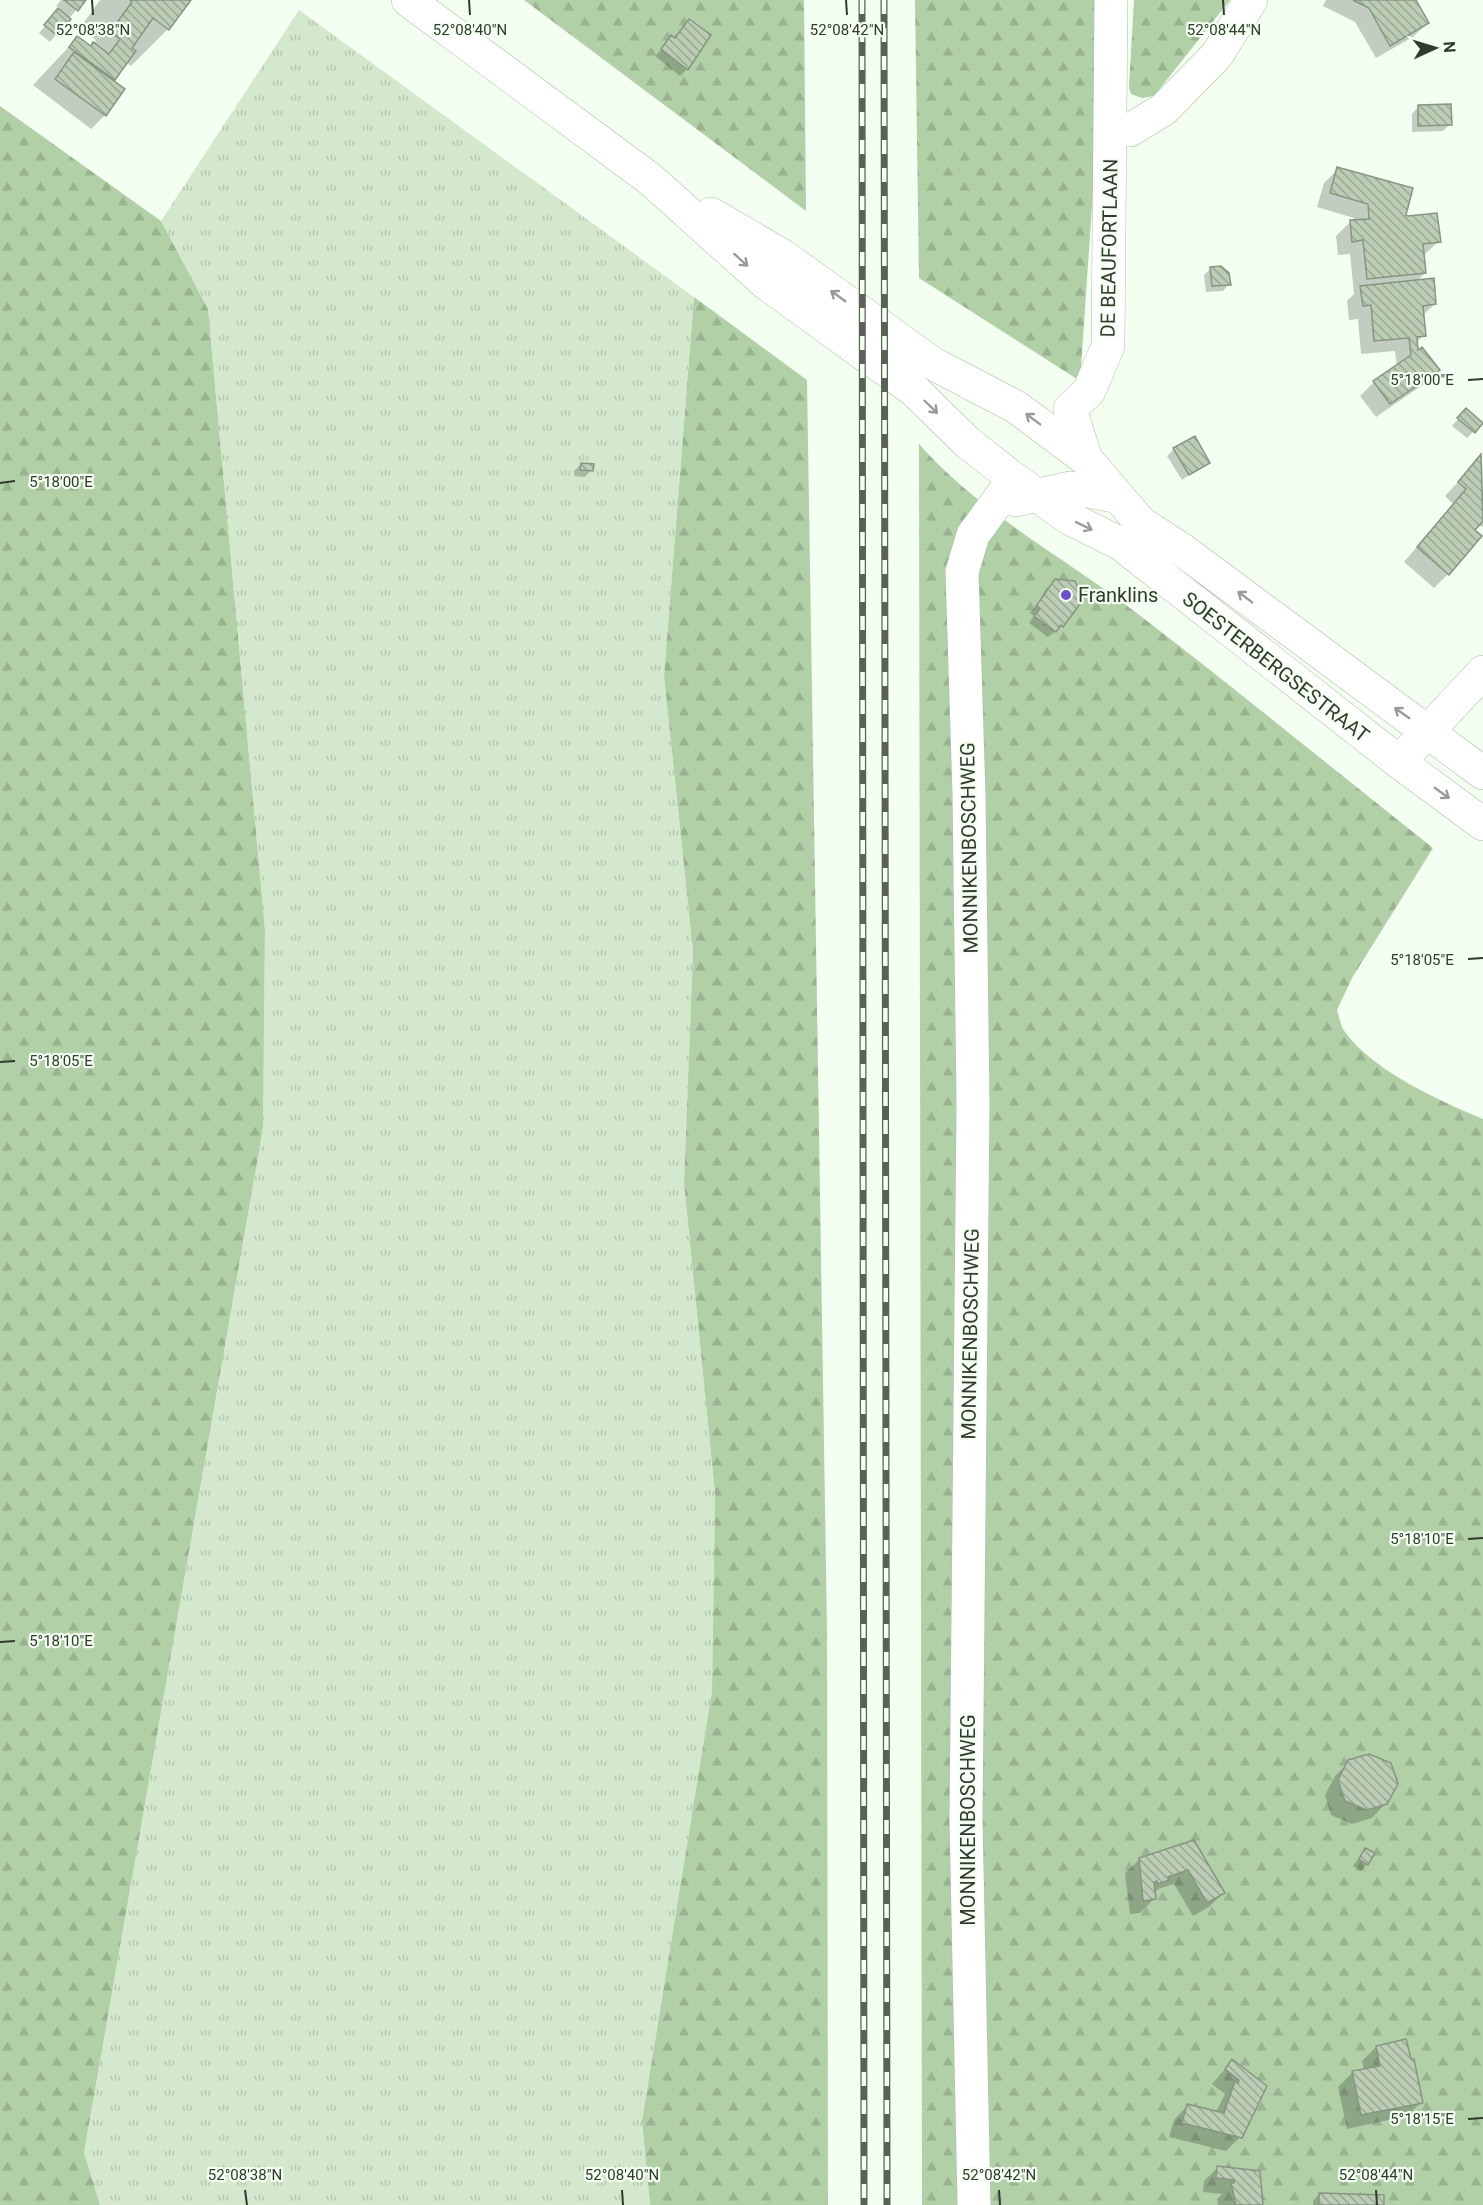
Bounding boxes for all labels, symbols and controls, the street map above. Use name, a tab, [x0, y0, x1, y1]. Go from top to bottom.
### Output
north arrow	[1405, 18, 1465, 78]
text: 52°08'38"N	[56, 21, 130, 39]
text: 52°08'40"N	[433, 21, 507, 39]
text: 52°08'42"N	[810, 21, 884, 39]
text: 52°08'44"N	[1187, 21, 1261, 39]
text: N	[1440, 41, 1459, 53]
street label: DE BEAUFORTLAAN	[1095, 158, 1123, 338]
one-way arrow	[733, 253, 748, 267]
one-way arrow	[830, 289, 846, 302]
text: 5°18'00"E	[1390, 371, 1454, 389]
one-way arrow	[923, 400, 938, 414]
one-way arrow	[1025, 413, 1041, 426]
text: 5°18'00"E	[29, 473, 93, 491]
one-way arrow	[1075, 520, 1093, 532]
place label: Franklins	[1078, 583, 1158, 607]
street label: SOESTERBERGSESTRAAT	[1178, 587, 1374, 747]
marker: Franklins	[1059, 588, 1073, 602]
one-way arrow	[1238, 591, 1254, 604]
one-way arrow	[1395, 707, 1411, 719]
street label: MONNIKENBOSCHWEG	[955, 742, 983, 954]
one-way arrow	[1433, 787, 1449, 799]
text: 5°18'05"E	[1390, 951, 1454, 969]
text: 5°18'05"E	[29, 1052, 93, 1070]
street label: MONNIKENBOSCHWEG	[956, 1228, 984, 1440]
text: 5°18'10"E	[1390, 1530, 1454, 1548]
text: 5°18'10"E	[29, 1632, 93, 1650]
street label: MONNIKENBOSCHWEG	[956, 1714, 980, 1926]
text: 5°18'15"E	[1390, 2110, 1454, 2128]
text: 52°08'38"N	[208, 2166, 282, 2184]
text: 52°08'40"N	[585, 2166, 659, 2184]
text: 52°08'42"N	[962, 2166, 1036, 2184]
text: 52°08'44"N	[1339, 2166, 1413, 2184]

